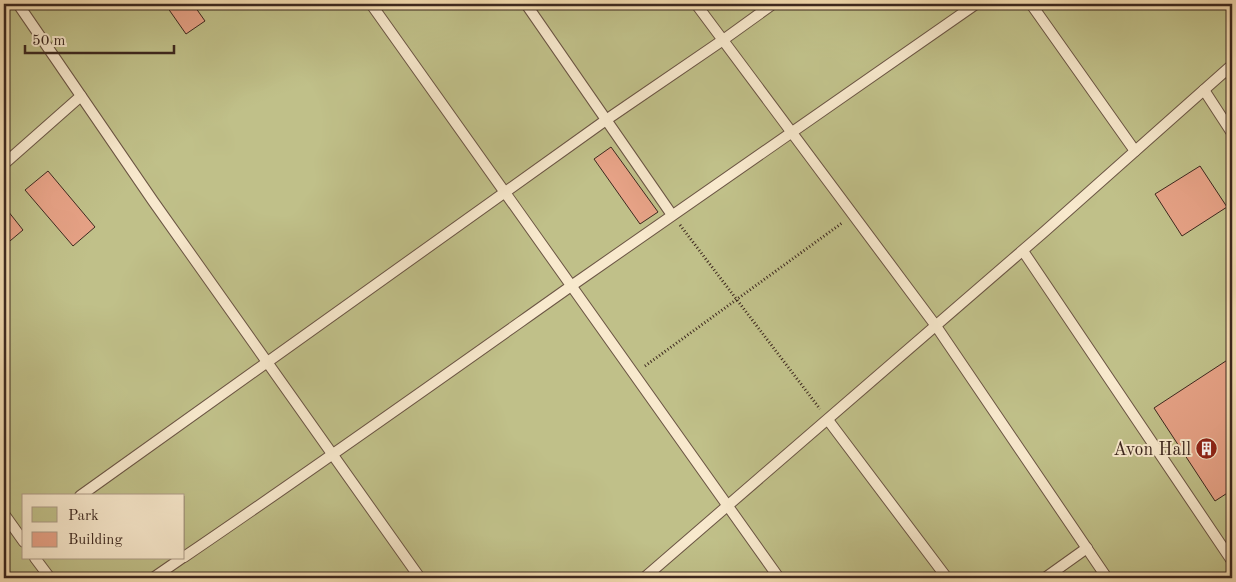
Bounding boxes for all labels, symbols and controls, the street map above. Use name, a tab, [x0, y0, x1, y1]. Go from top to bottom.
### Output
scale bar	[25, 22, 174, 54]
text: 50 m	[32, 34, 66, 49]
building icon: Avon Hall	[1195, 437, 1219, 461]
place label: Avon Hall	[1113, 441, 1191, 459]
legend	[22, 494, 185, 560]
text: Park	[68, 509, 99, 524]
text: Building	[68, 533, 123, 548]

